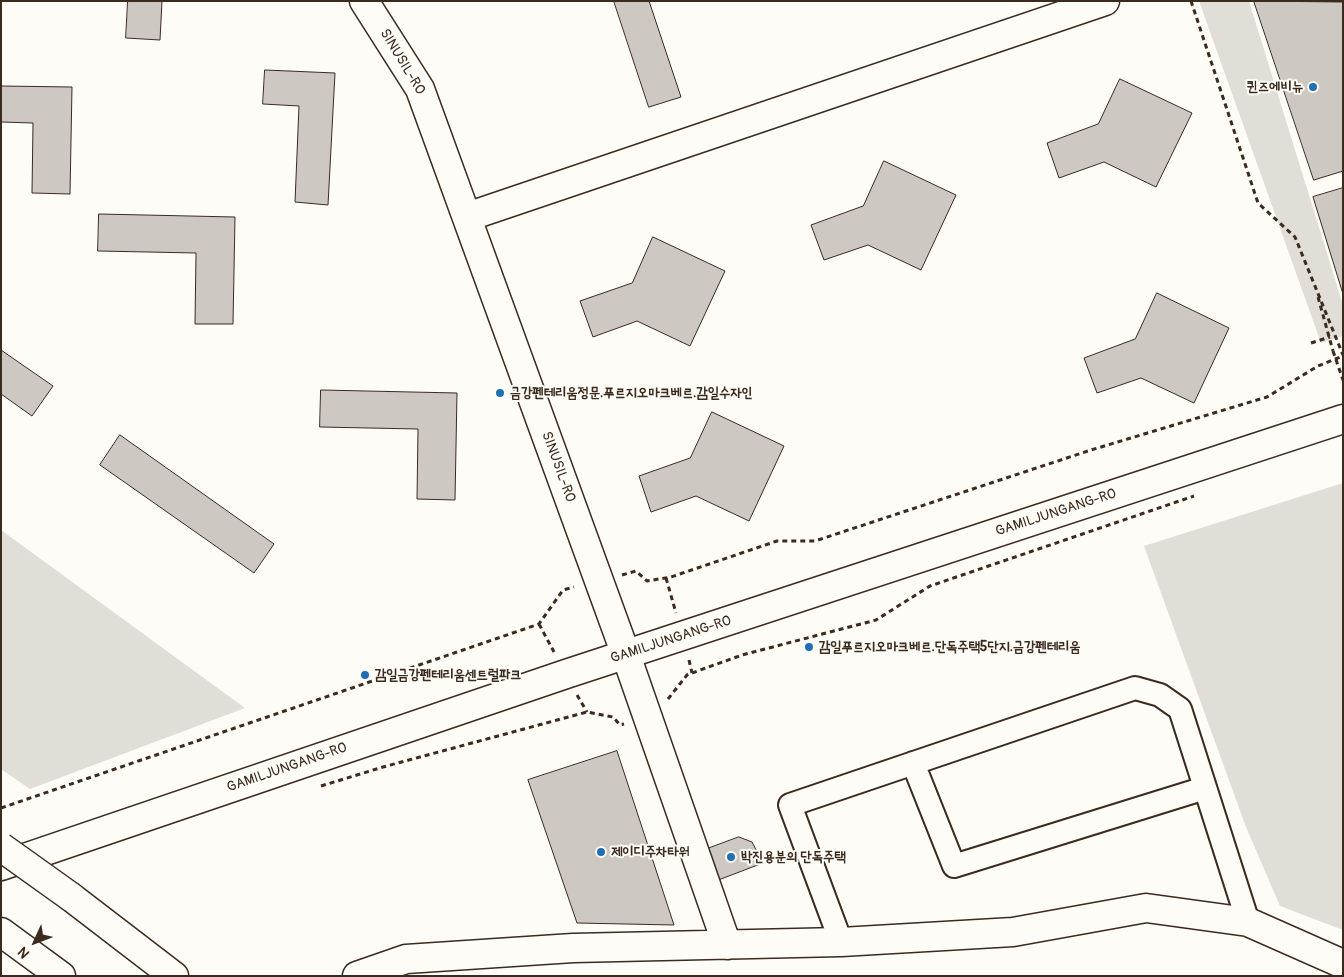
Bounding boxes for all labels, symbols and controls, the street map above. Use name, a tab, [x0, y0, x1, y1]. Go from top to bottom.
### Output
street label: SINUSIL-RO	[376, 26, 428, 98]
place label: 퀸즈에비뉴	[1247, 79, 1303, 95]
marker: 퀸즈에비뉴	[1307, 81, 1319, 93]
place label: 금강펜테리움정문.푸르지오마크베르.감일수자인	[510, 385, 753, 401]
marker: 금강펜테리움정문.푸르지오마크베르.감일수자인	[494, 387, 506, 399]
street label: SINUSIL-RO	[537, 429, 579, 505]
street label: GAMILJUNGANG-RO	[994, 486, 1118, 540]
street label: GAMILJUNGANG-RO	[609, 613, 733, 667]
place label: 감일푸르지오마크베르.단독주택5단지.금강펜테리움	[819, 639, 1081, 655]
marker: 감일푸르지오마크베르.단독주택5단지.금강펜테리움	[803, 641, 815, 653]
place label: 감일금강펜테리움센트럴파크	[375, 667, 521, 683]
marker: 감일금강펜테리움센트럴파크	[359, 669, 371, 681]
street label: GAMILJUNGANG-RO	[225, 740, 349, 796]
place label: 제이디주차타워	[611, 844, 690, 860]
marker: 제이디주차타워	[595, 846, 607, 858]
place label: 박진용분의 단독주택	[741, 849, 845, 865]
marker: 박진용분의 단독주택	[725, 851, 737, 863]
north arrow	[10, 917, 60, 967]
text: N	[14, 943, 33, 962]

